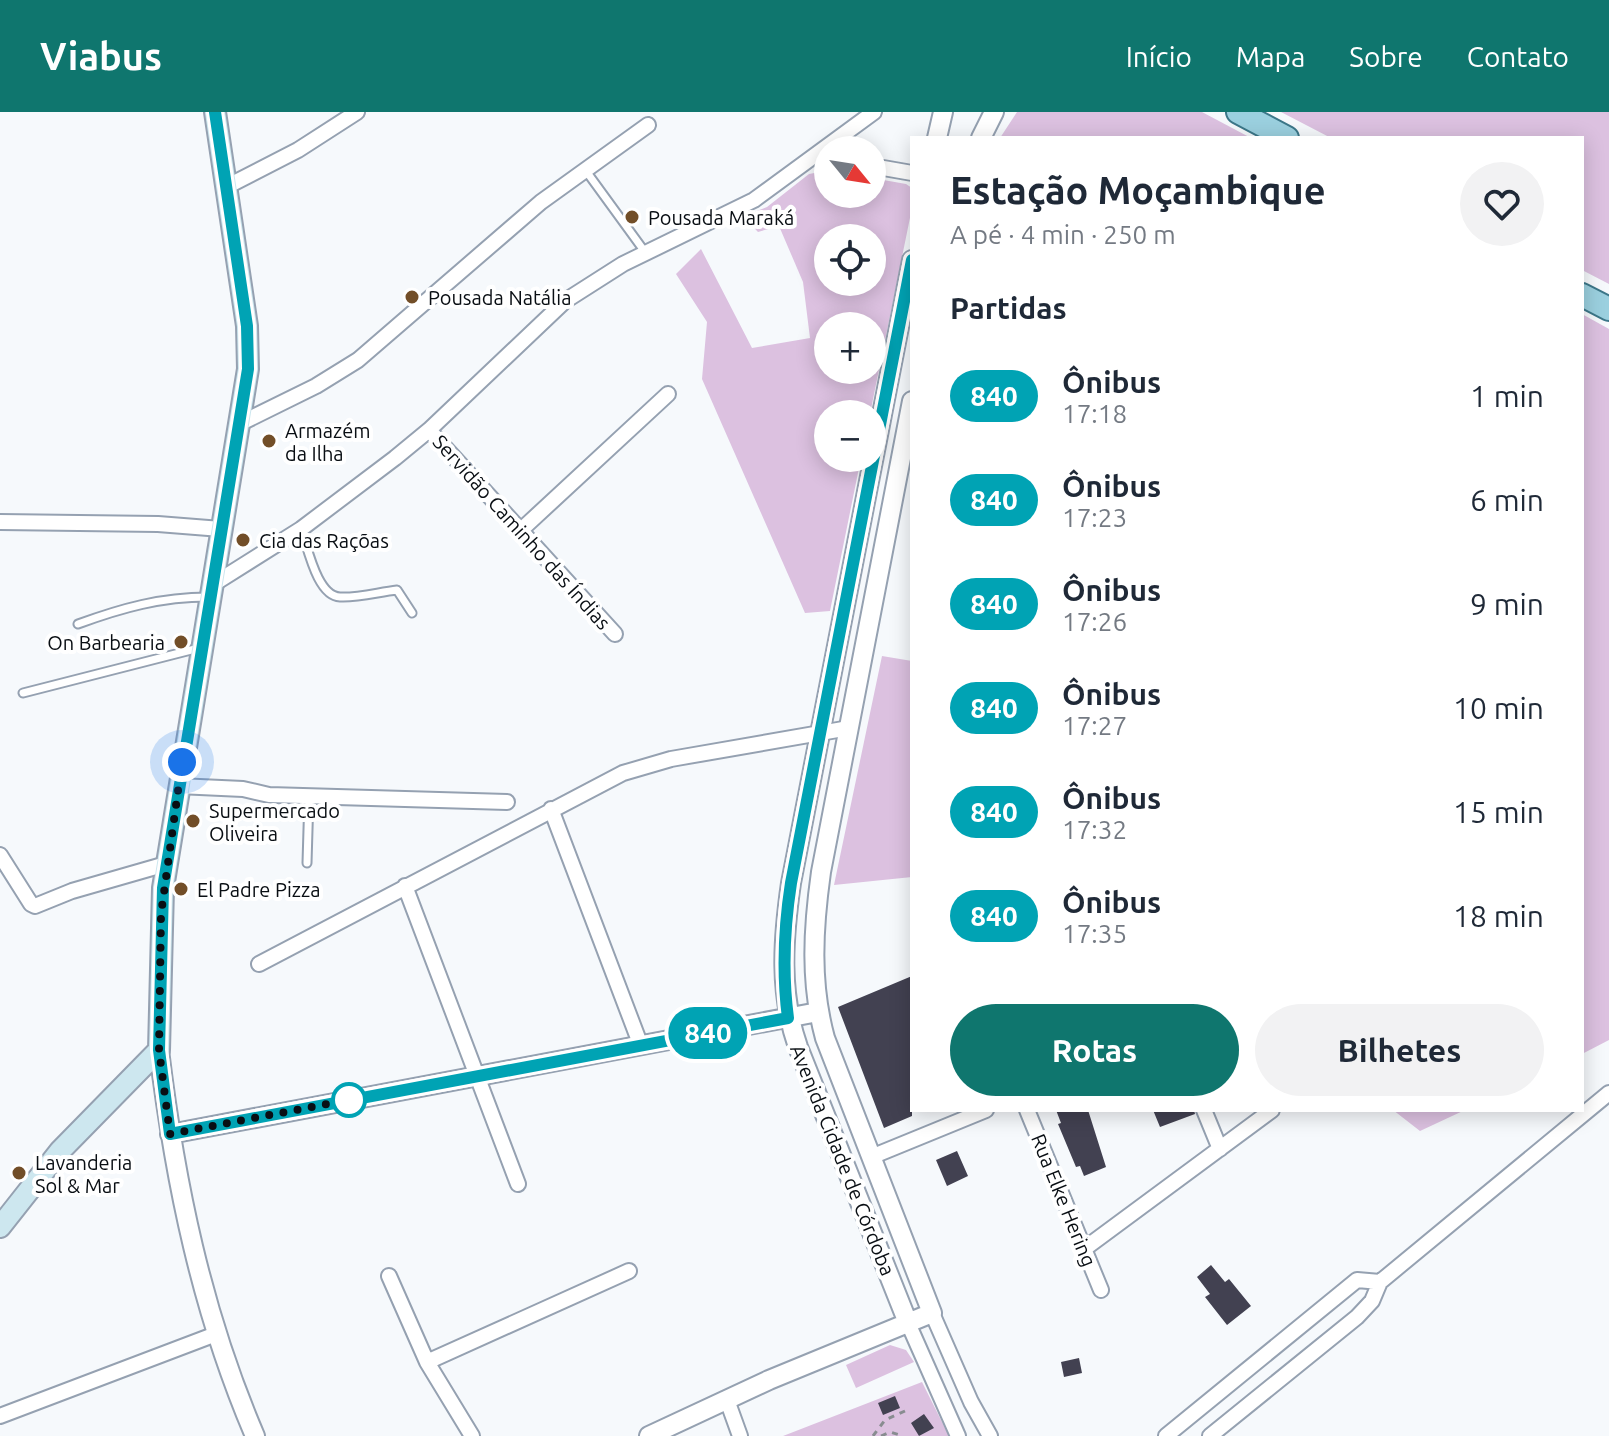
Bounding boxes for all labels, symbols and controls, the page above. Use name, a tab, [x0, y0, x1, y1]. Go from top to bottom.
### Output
text: Viabus	[40, 35, 162, 77]
text: Início	[1126, 41, 1192, 72]
text: Mapa	[1236, 41, 1305, 72]
text: Sobre	[1349, 41, 1423, 72]
text: Contato	[1467, 41, 1569, 72]
north arrow	[814, 136, 886, 208]
map controls	[814, 136, 886, 472]
button: heart	[1460, 162, 1544, 246]
text: Estação Moçambique	[950, 169, 1326, 211]
place label: Pousada Maraká	[648, 206, 794, 229]
marker: Pousada Maraká	[623, 208, 641, 226]
text: A pé · 4 min · 250 m	[950, 220, 1176, 249]
button: locate	[814, 224, 886, 296]
place label: Pousada Natália	[428, 286, 571, 309]
marker: Pousada Natália	[403, 288, 421, 306]
text: Partidas	[950, 291, 1067, 325]
button: +	[814, 312, 886, 384]
text: Ônibus	[1062, 365, 1161, 399]
text: 1 min	[1470, 379, 1544, 413]
text: 840	[970, 380, 1018, 411]
text: 17:18	[1062, 399, 1127, 428]
button: −	[814, 400, 886, 472]
place label: Armazém da Ilha	[285, 419, 370, 465]
street label: Servidão Caminho das Índias	[429, 430, 615, 634]
marker: Armazém da Ilha	[260, 432, 278, 450]
text: Ônibus	[1062, 469, 1161, 503]
text: 6 min	[1470, 483, 1544, 517]
text: 840	[970, 484, 1018, 515]
text: 17:23	[1062, 503, 1127, 532]
place label: Cia das Raçõas	[259, 529, 389, 552]
marker: Cia das Raçõas	[234, 531, 252, 549]
text: Ônibus	[1062, 573, 1161, 607]
text: 9 min	[1470, 587, 1544, 621]
text: 840	[970, 588, 1018, 619]
text: 17:26	[1062, 607, 1127, 636]
place label: On Barbearia	[47, 631, 165, 654]
marker: On Barbearia	[172, 633, 190, 651]
text: Ônibus	[1062, 677, 1161, 711]
text: 10 min	[1453, 691, 1544, 725]
text: 840	[970, 692, 1018, 723]
text: 17:27	[1062, 711, 1127, 740]
your location	[162, 742, 202, 782]
text: Ônibus	[1062, 781, 1161, 815]
text: 15 min	[1453, 795, 1544, 829]
text: 840	[970, 796, 1018, 827]
place label: Supermercado Oliveira	[209, 799, 340, 845]
marker: Supermercado Oliveira	[184, 812, 202, 830]
text: 17:32	[1062, 815, 1127, 844]
place label: El Padre Pizza	[197, 878, 320, 901]
marker: El Padre Pizza	[172, 880, 190, 898]
text: Ônibus	[1062, 885, 1161, 919]
text: 18 min	[1453, 899, 1544, 933]
text: 840	[970, 900, 1018, 931]
text: 17:35	[1062, 919, 1127, 948]
button: Rotas	[950, 1004, 1239, 1096]
button: Bilhetes	[1255, 1004, 1544, 1096]
line badge: 840	[662, 1007, 754, 1059]
text: 840	[684, 1017, 732, 1048]
street label: Avenida Cidade de Córdoba	[786, 1041, 900, 1279]
unlabelled marker	[332, 1083, 366, 1117]
street label: Rua Elke Hering	[1027, 1130, 1101, 1270]
place label: Lavanderia Sol & Mar	[35, 1151, 132, 1197]
marker: Lavanderia Sol & Mar	[10, 1164, 28, 1182]

